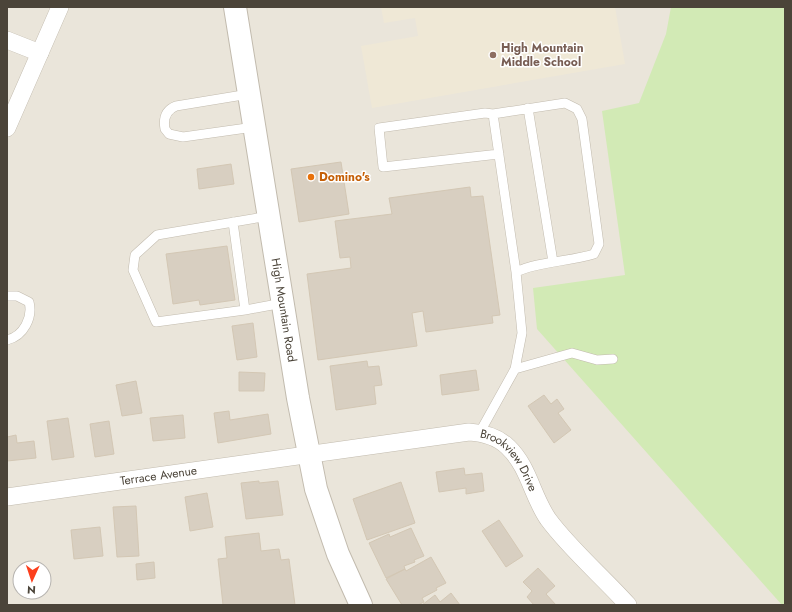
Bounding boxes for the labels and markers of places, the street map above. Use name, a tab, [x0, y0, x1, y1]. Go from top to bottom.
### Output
place label: High Mountain Middle School	[501, 39, 584, 71]
marker: High Mountain Middle School	[488, 50, 498, 60]
place label: Domino's	[319, 168, 370, 186]
marker: Domino's	[306, 172, 316, 182]

